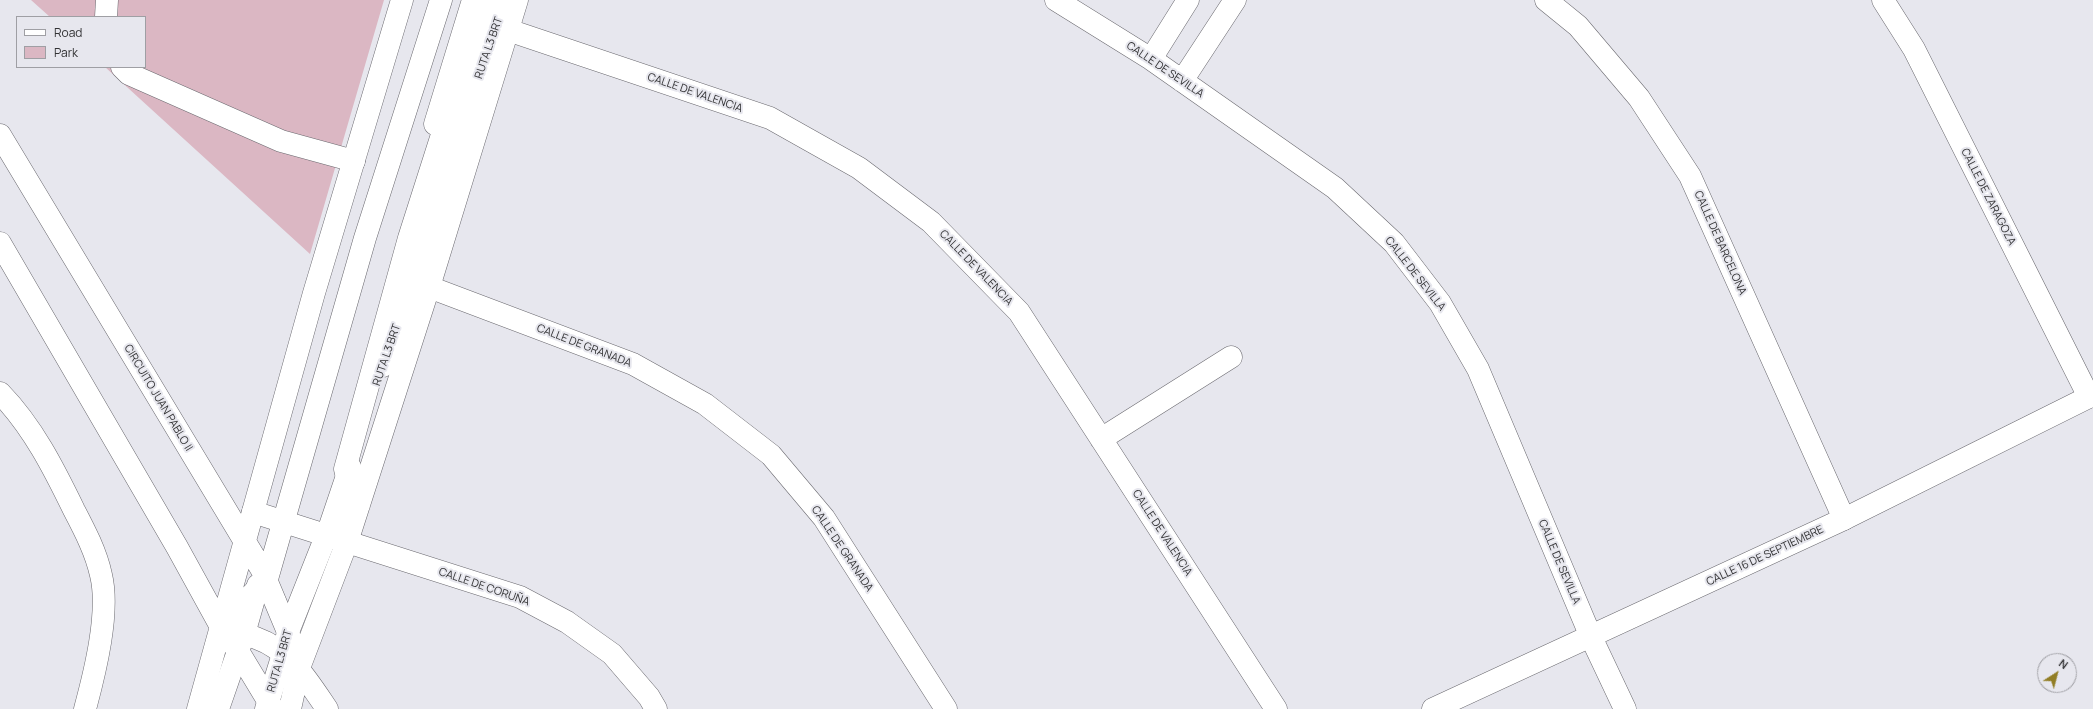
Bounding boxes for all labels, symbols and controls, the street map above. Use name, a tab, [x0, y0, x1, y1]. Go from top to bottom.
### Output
street label: RUTA L3 BRT	[472, 15, 506, 81]
legend	[16, 16, 146, 68]
text: Road	[54, 24, 82, 41]
street label: CALLE DE SEVILLA	[1124, 39, 1206, 101]
text: Park	[54, 44, 78, 61]
street label: CALLE DE VALENCIA	[646, 71, 744, 115]
street label: CALLE DE ZARAGOZA	[1958, 146, 2018, 248]
street label: CALLE DE BARCELONA	[1691, 189, 1749, 297]
street label: CALLE DE VALENCIA	[937, 228, 1015, 308]
street label: CALLE DE SEVILLA	[1382, 234, 1448, 314]
street label: RUTA L3 BRT	[370, 322, 404, 388]
street label: CALLE DE GRANADA	[535, 322, 633, 370]
street label: CIRCUITO JUAN PABLO II	[121, 342, 195, 454]
street label: CALLE DE VALENCIA	[1129, 488, 1195, 578]
street label: CALLE DE GRANADA	[808, 504, 876, 594]
street label: CALLE DE SEVILLA	[1535, 518, 1583, 606]
street label: CALLE 16 DE SEPTIEMBRE	[1704, 523, 1826, 589]
street label: CALLE DE CORUÑA	[437, 565, 531, 609]
street label: RUTA L3 BRT	[265, 628, 295, 694]
north arrow	[2037, 653, 2077, 693]
text: N	[2056, 655, 2071, 672]

